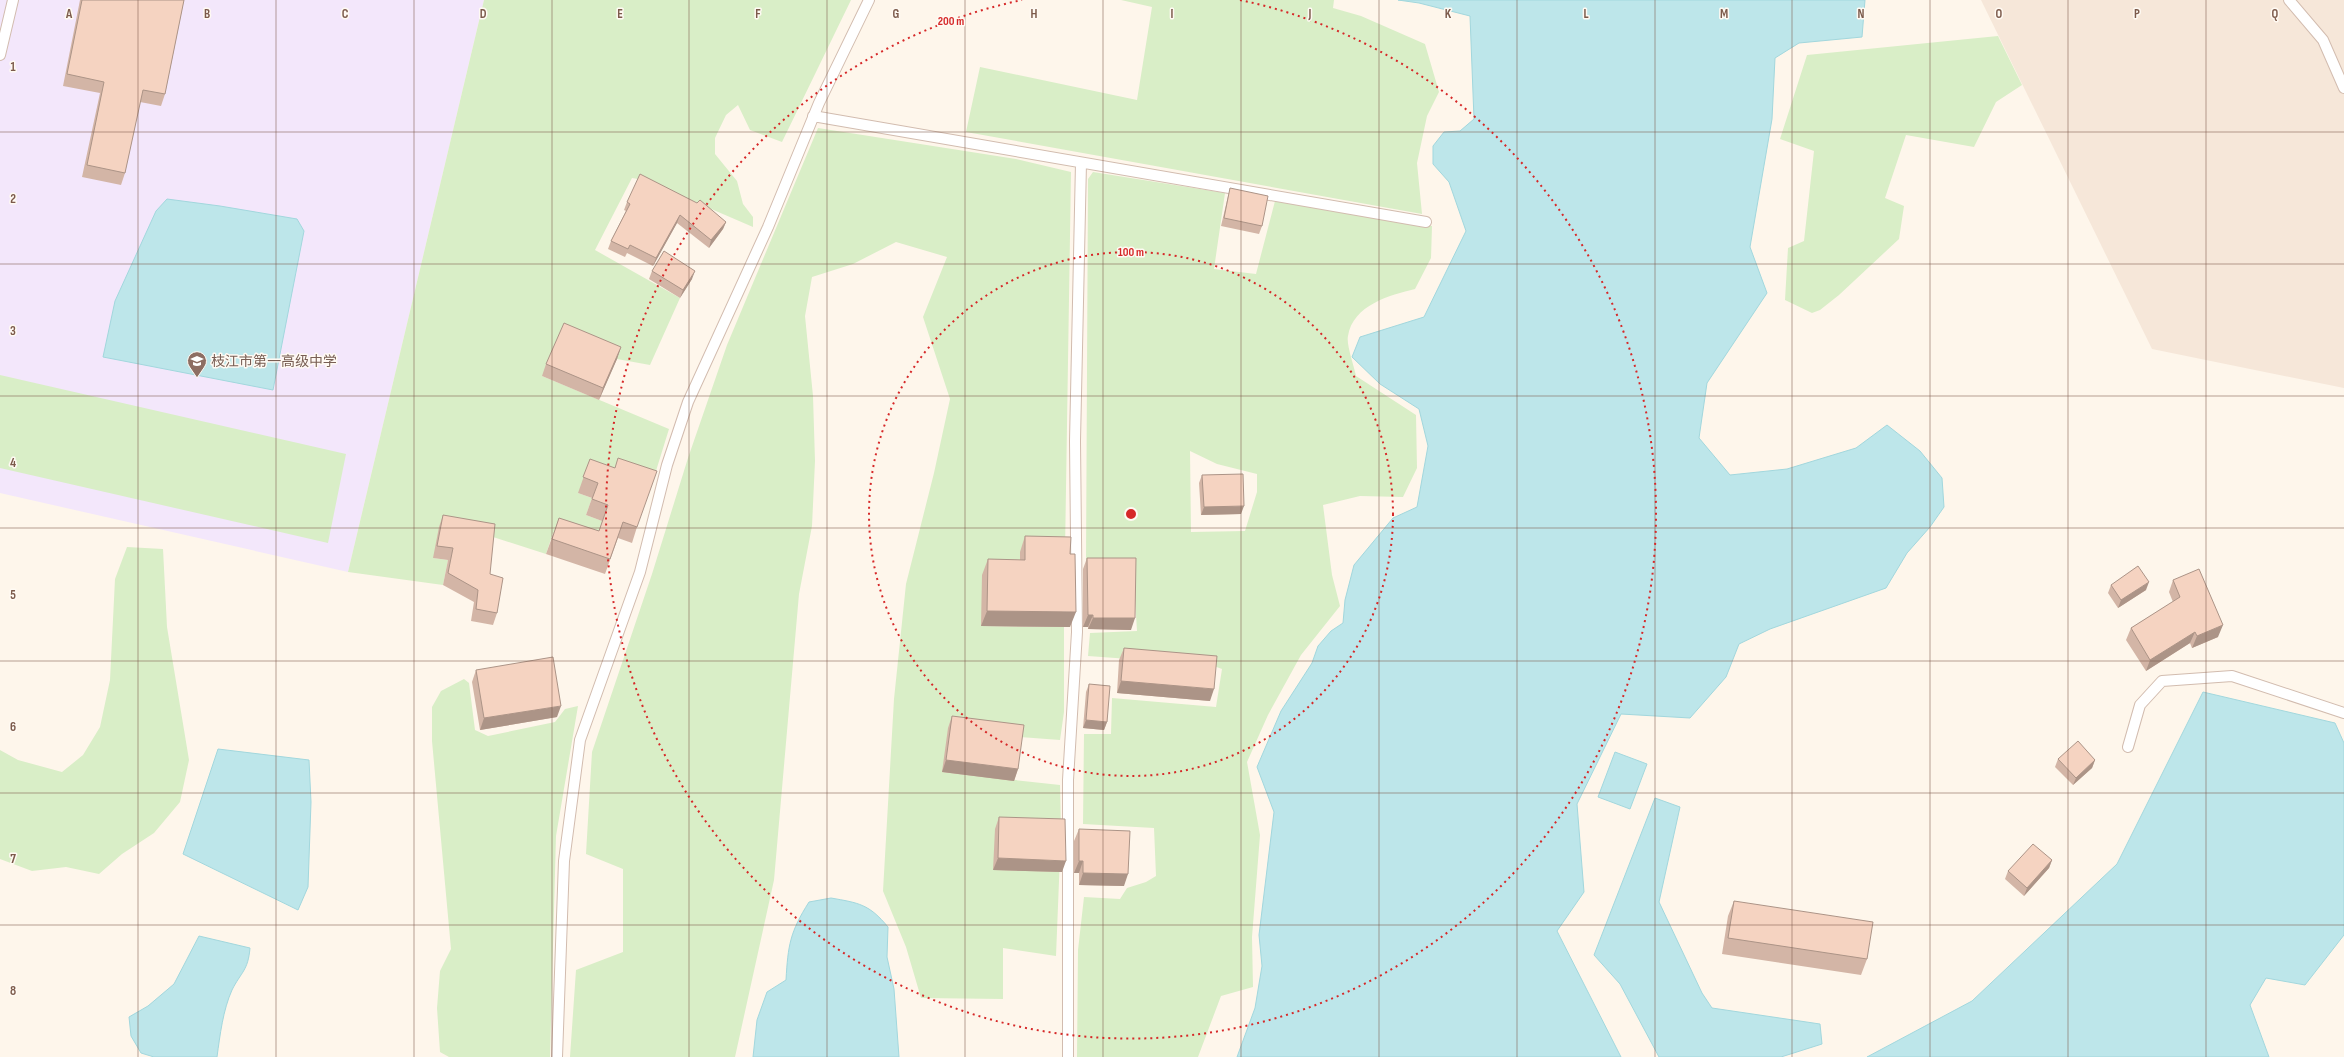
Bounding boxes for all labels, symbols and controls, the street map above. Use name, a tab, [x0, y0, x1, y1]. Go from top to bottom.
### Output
text: A	[65, 6, 73, 22]
text: B	[204, 6, 210, 22]
text: C	[342, 6, 349, 22]
text: D	[480, 6, 487, 22]
text: E	[617, 6, 623, 22]
text: F	[755, 6, 761, 22]
text: G	[893, 6, 900, 22]
text: H	[1031, 6, 1038, 22]
text: I	[1171, 6, 1174, 22]
text: J	[1308, 6, 1312, 22]
text: K	[1445, 6, 1452, 22]
text: L	[1583, 6, 1589, 22]
text: M	[1720, 6, 1728, 22]
text: N	[1858, 6, 1865, 22]
text: O	[1996, 6, 2003, 22]
text: P	[2134, 6, 2140, 22]
text: Q	[2272, 6, 2279, 22]
text: 200 m	[938, 14, 964, 29]
text: 1	[10, 59, 16, 75]
text: 2	[10, 191, 16, 207]
text: 100 m	[1118, 245, 1144, 260]
text: 3	[10, 323, 16, 339]
school or university icon: 枝江市第一高级中学	[186, 350, 208, 378]
place label: 枝江市第一高级中学	[211, 353, 337, 370]
text: 4	[10, 455, 16, 471]
centre of rings	[1124, 507, 1138, 521]
text: 5	[10, 587, 16, 603]
text: 6	[10, 719, 16, 735]
text: 7	[10, 851, 16, 867]
text: 8	[10, 983, 16, 999]

